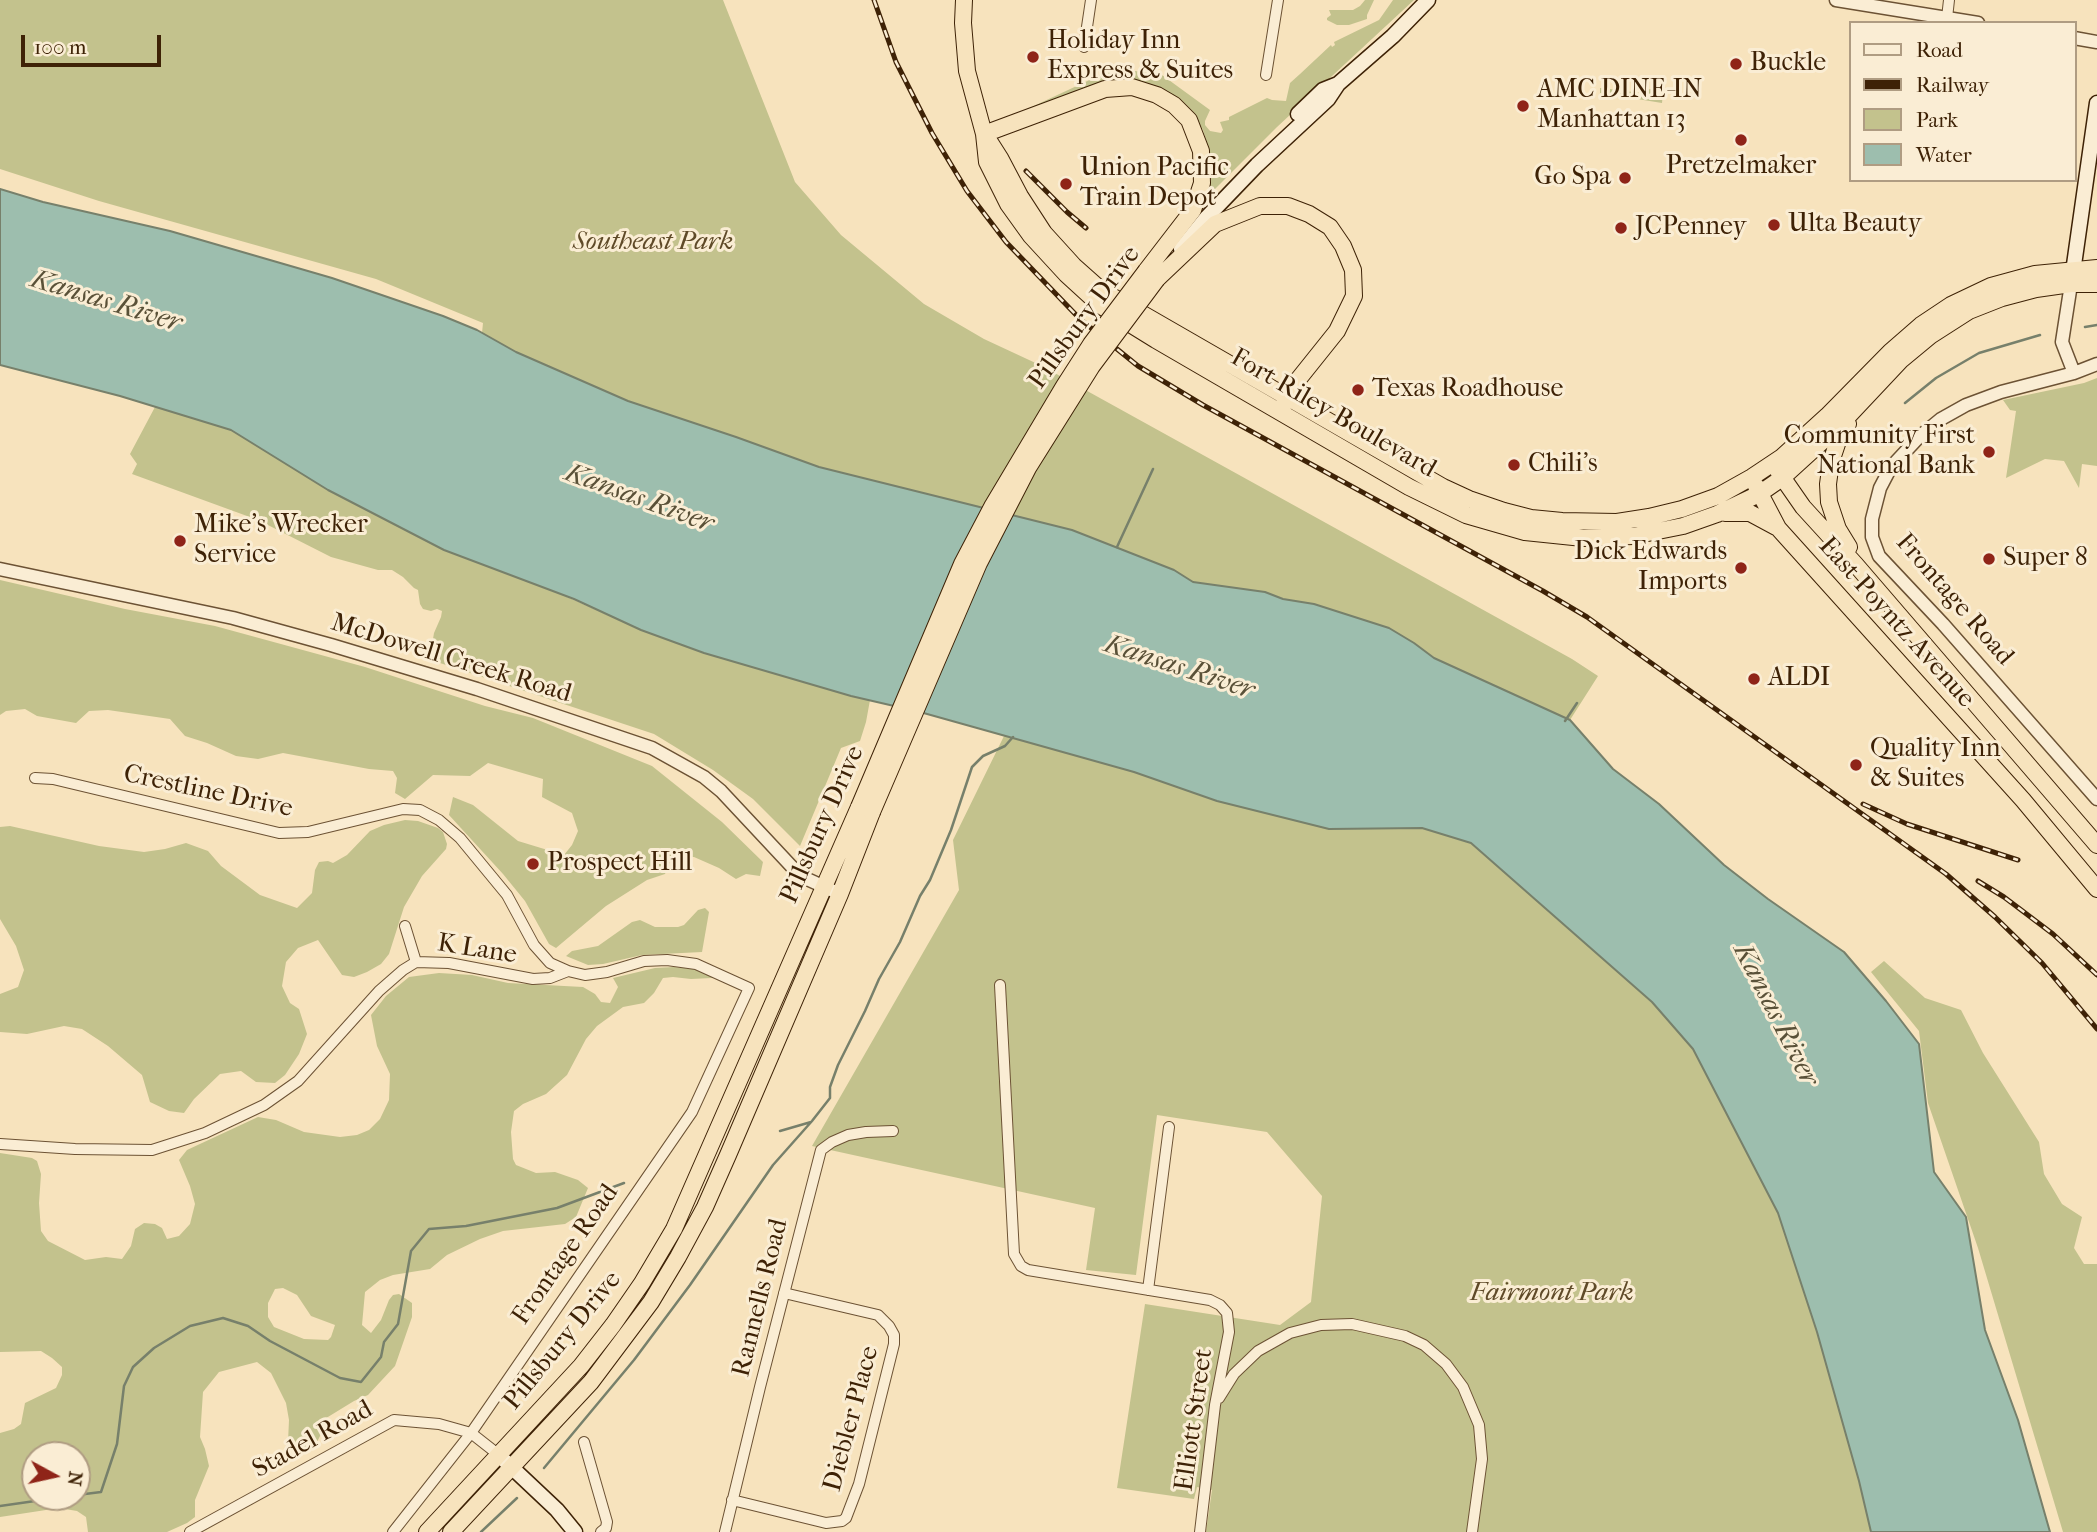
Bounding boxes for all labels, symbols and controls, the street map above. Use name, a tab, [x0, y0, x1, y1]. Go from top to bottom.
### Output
scale bar	[24, 21, 164, 65]
legend	[1848, 21, 2076, 182]
place label: Holiday Inn Express & Suites	[1047, 26, 1233, 88]
text: 100 m	[34, 35, 87, 59]
text: Road	[1916, 38, 1963, 62]
place label: Buckle	[1750, 48, 1826, 80]
marker: Holiday Inn Express & Suites	[1025, 49, 1041, 65]
marker: Buckle	[1728, 56, 1744, 72]
text: Railway	[1916, 73, 1989, 97]
place label: AMC DINE-IN Manhattan 13	[1537, 75, 1702, 136]
marker: AMC DINE-IN Manhattan 13	[1515, 98, 1531, 114]
text: Park	[1916, 108, 1958, 132]
marker: Pretzelmaker	[1733, 132, 1749, 148]
text: Water	[1916, 143, 1972, 167]
place label: Pretzelmaker	[1666, 151, 1816, 183]
place label: Union Pacific Train Depot	[1080, 153, 1229, 214]
place label: Go Spa	[1534, 162, 1611, 194]
marker: Go Spa	[1617, 170, 1633, 186]
marker: Union Pacific Train Depot	[1058, 176, 1074, 192]
place label: Ulta Beauty	[1788, 209, 1922, 241]
place label: JCPenney	[1635, 212, 1746, 244]
marker: Ulta Beauty	[1766, 217, 1782, 233]
marker: JCPenney	[1613, 220, 1629, 236]
park label: Southeast Park	[573, 227, 733, 259]
street label: Pillsbury Drive	[1023, 240, 1147, 396]
water label: Kansas River	[27, 263, 185, 341]
street label: Fort Riley Boulevard	[1225, 342, 1441, 486]
place label: Texas Roadhouse	[1372, 374, 1563, 406]
marker: Texas Roadhouse	[1350, 382, 1366, 398]
place label: Community First National Bank	[1784, 421, 1975, 482]
marker: Community First National Bank	[1981, 444, 1997, 460]
place label: Chili's	[1528, 449, 1598, 481]
water label: Kansas River	[560, 457, 718, 541]
marker: Chili's	[1506, 457, 1522, 473]
place label: Mike's Wrecker Service	[194, 510, 368, 572]
street label: Frontage Road	[1888, 528, 2020, 672]
street label: East Poyntz Avenue	[1811, 531, 1981, 715]
marker: Mike's Wrecker Service	[172, 533, 188, 549]
place label: Dick Edwards Imports	[1574, 537, 1727, 598]
place label: Super 8	[2003, 543, 2088, 575]
marker: Super 8	[1981, 551, 1997, 567]
marker: Dick Edwards Imports	[1733, 560, 1749, 576]
street label: McDowell Creek Road	[327, 608, 575, 710]
water label: Kansas River	[1100, 628, 1258, 708]
place label: ALDI	[1768, 663, 1830, 695]
marker: ALDI	[1746, 671, 1762, 687]
place label: Quality Inn & Suites	[1870, 734, 2001, 796]
street label: Pillsbury Drive	[774, 741, 872, 909]
marker: Quality Inn & Suites	[1848, 757, 1864, 773]
street label: Crestline Drive	[121, 759, 295, 825]
place label: Prospect Hill	[547, 848, 692, 880]
marker: Prospect Hill	[525, 856, 541, 872]
street label: K Lane	[435, 928, 519, 972]
water label: Kansas River	[1725, 938, 1825, 1092]
street label: Frontage Road	[506, 1179, 626, 1331]
street label: Rannells Road	[726, 1216, 796, 1380]
street label: Pillsbury Drive	[498, 1265, 628, 1417]
park label: Fairmont Park	[1470, 1278, 1634, 1310]
street label: Diebler Place	[818, 1343, 886, 1495]
street label: Elliott Street	[1170, 1347, 1220, 1493]
street label: Stadel Road	[248, 1394, 378, 1486]
north arrow	[21, 1441, 91, 1511]
text: N	[63, 1470, 87, 1487]

